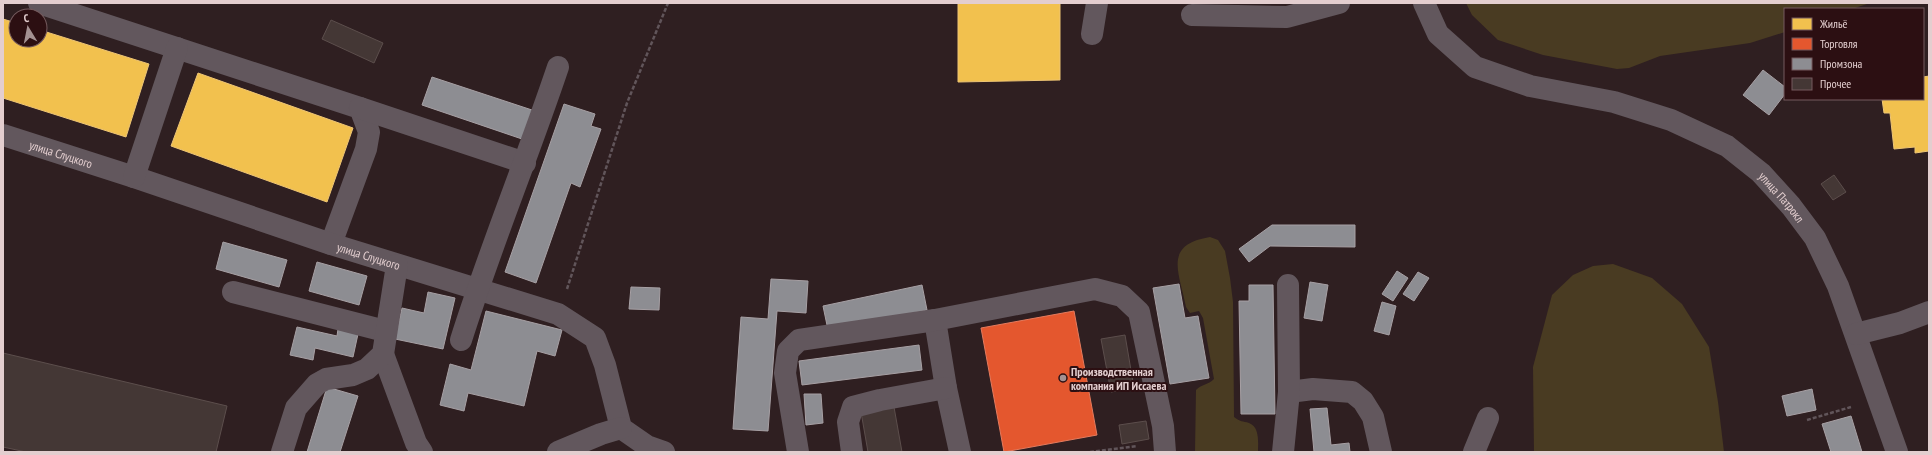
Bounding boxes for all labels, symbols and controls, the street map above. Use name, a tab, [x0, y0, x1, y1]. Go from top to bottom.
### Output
north arrow	[8, 8, 48, 48]
legend	[1784, 8, 1924, 100]
text: С	[23, 11, 30, 25]
text: Жильё	[1819, 16, 1847, 31]
text: Торговля	[1820, 36, 1858, 51]
text: Промзона	[1820, 56, 1863, 71]
text: Прочее	[1820, 76, 1851, 91]
street label: улица Слуцкого	[28, 137, 94, 171]
street label: улица Патрокл	[1756, 168, 1808, 225]
street label: улица Слуцкого	[335, 239, 402, 272]
place label: Производственная компания ИП Иссаева	[1071, 364, 1166, 393]
marker: Производственная компания ИП Иссаева	[1058, 373, 1068, 383]

